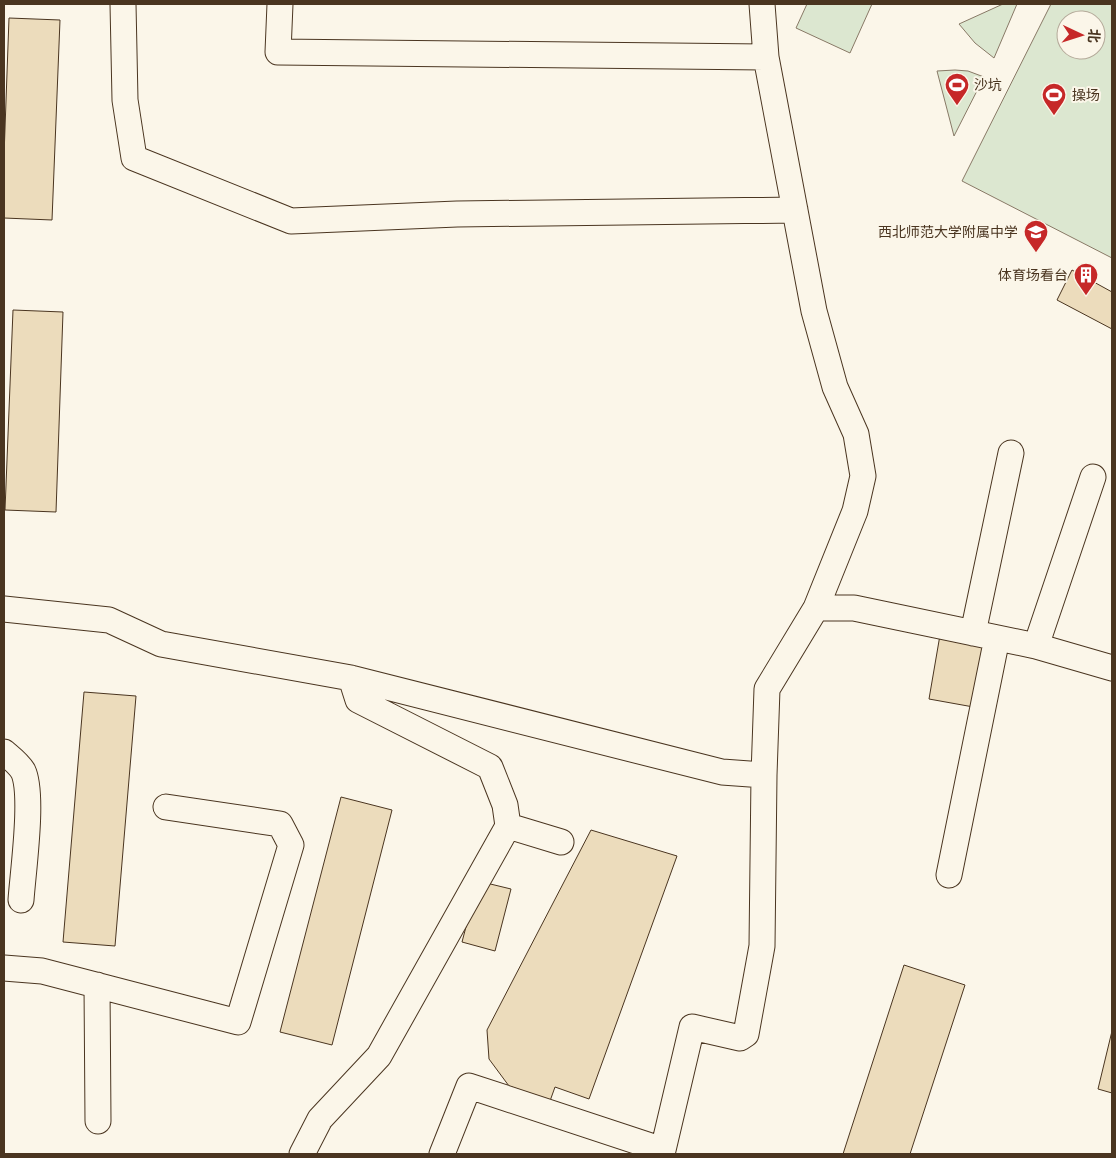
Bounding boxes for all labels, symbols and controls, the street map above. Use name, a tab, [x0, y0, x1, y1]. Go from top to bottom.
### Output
north arrow	[1056, 10, 1106, 60]
text: 北	[1085, 28, 1102, 43]
sports icon: 沙坑	[944, 72, 970, 106]
place label: 沙坑	[974, 77, 1002, 93]
sports icon: 操场	[1041, 82, 1067, 116]
place label: 操场	[1072, 87, 1100, 103]
school or university icon: 西北师范大学附属中学	[1023, 219, 1049, 253]
place label: 西北师范大学附属中学	[878, 224, 1018, 240]
building icon: 体育场看台	[1073, 262, 1099, 296]
place label: 体育场看台	[998, 267, 1068, 283]

